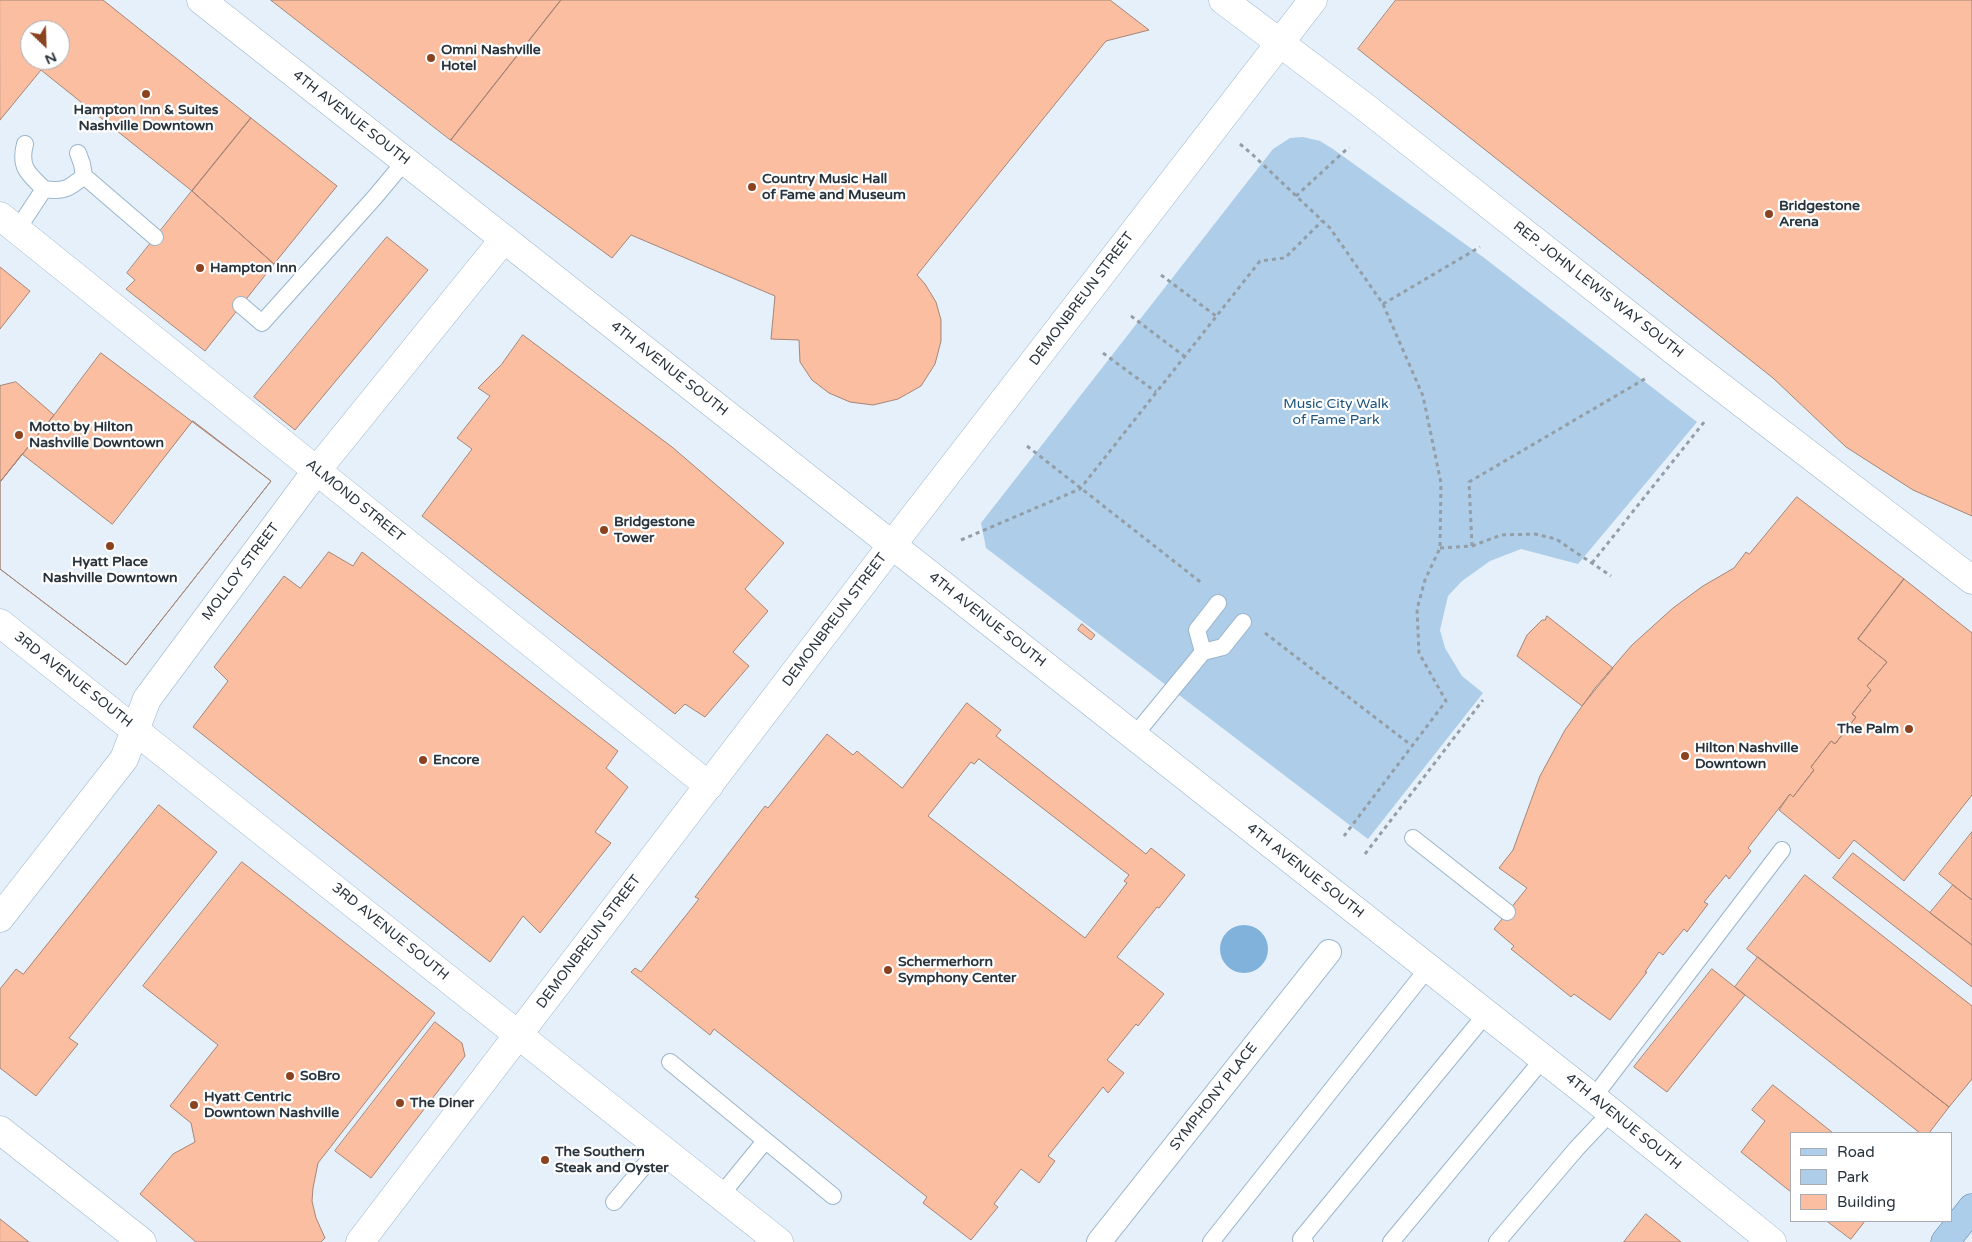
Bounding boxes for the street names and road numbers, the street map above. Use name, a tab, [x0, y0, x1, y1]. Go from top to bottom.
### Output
street label: 4TH AVENUE SOUTH	[289, 67, 413, 169]
street label: REP. JOHN LEWIS WAY SOUTH	[1510, 218, 1686, 362]
street label: DEMONBREUN STREET	[1026, 229, 1138, 369]
street label: 4TH AVENUE SOUTH	[607, 318, 731, 420]
street label: ALMOND STREET	[302, 456, 408, 546]
street label: MOLLOY STREET	[199, 520, 283, 624]
street label: DEMONBREUN STREET	[779, 550, 891, 690]
street label: 4TH AVENUE SOUTH	[925, 569, 1049, 671]
street label: 3RD AVENUE SOUTH	[10, 629, 136, 731]
street label: 4TH AVENUE SOUTH	[1243, 820, 1367, 922]
street label: DEMONBREUN STREET	[533, 872, 645, 1012]
street label: 3RD AVENUE SOUTH	[328, 880, 452, 984]
street label: SYMPHONY PLACE	[1167, 1040, 1261, 1154]
street label: 4TH AVENUE SOUTH	[1562, 1070, 1684, 1174]

